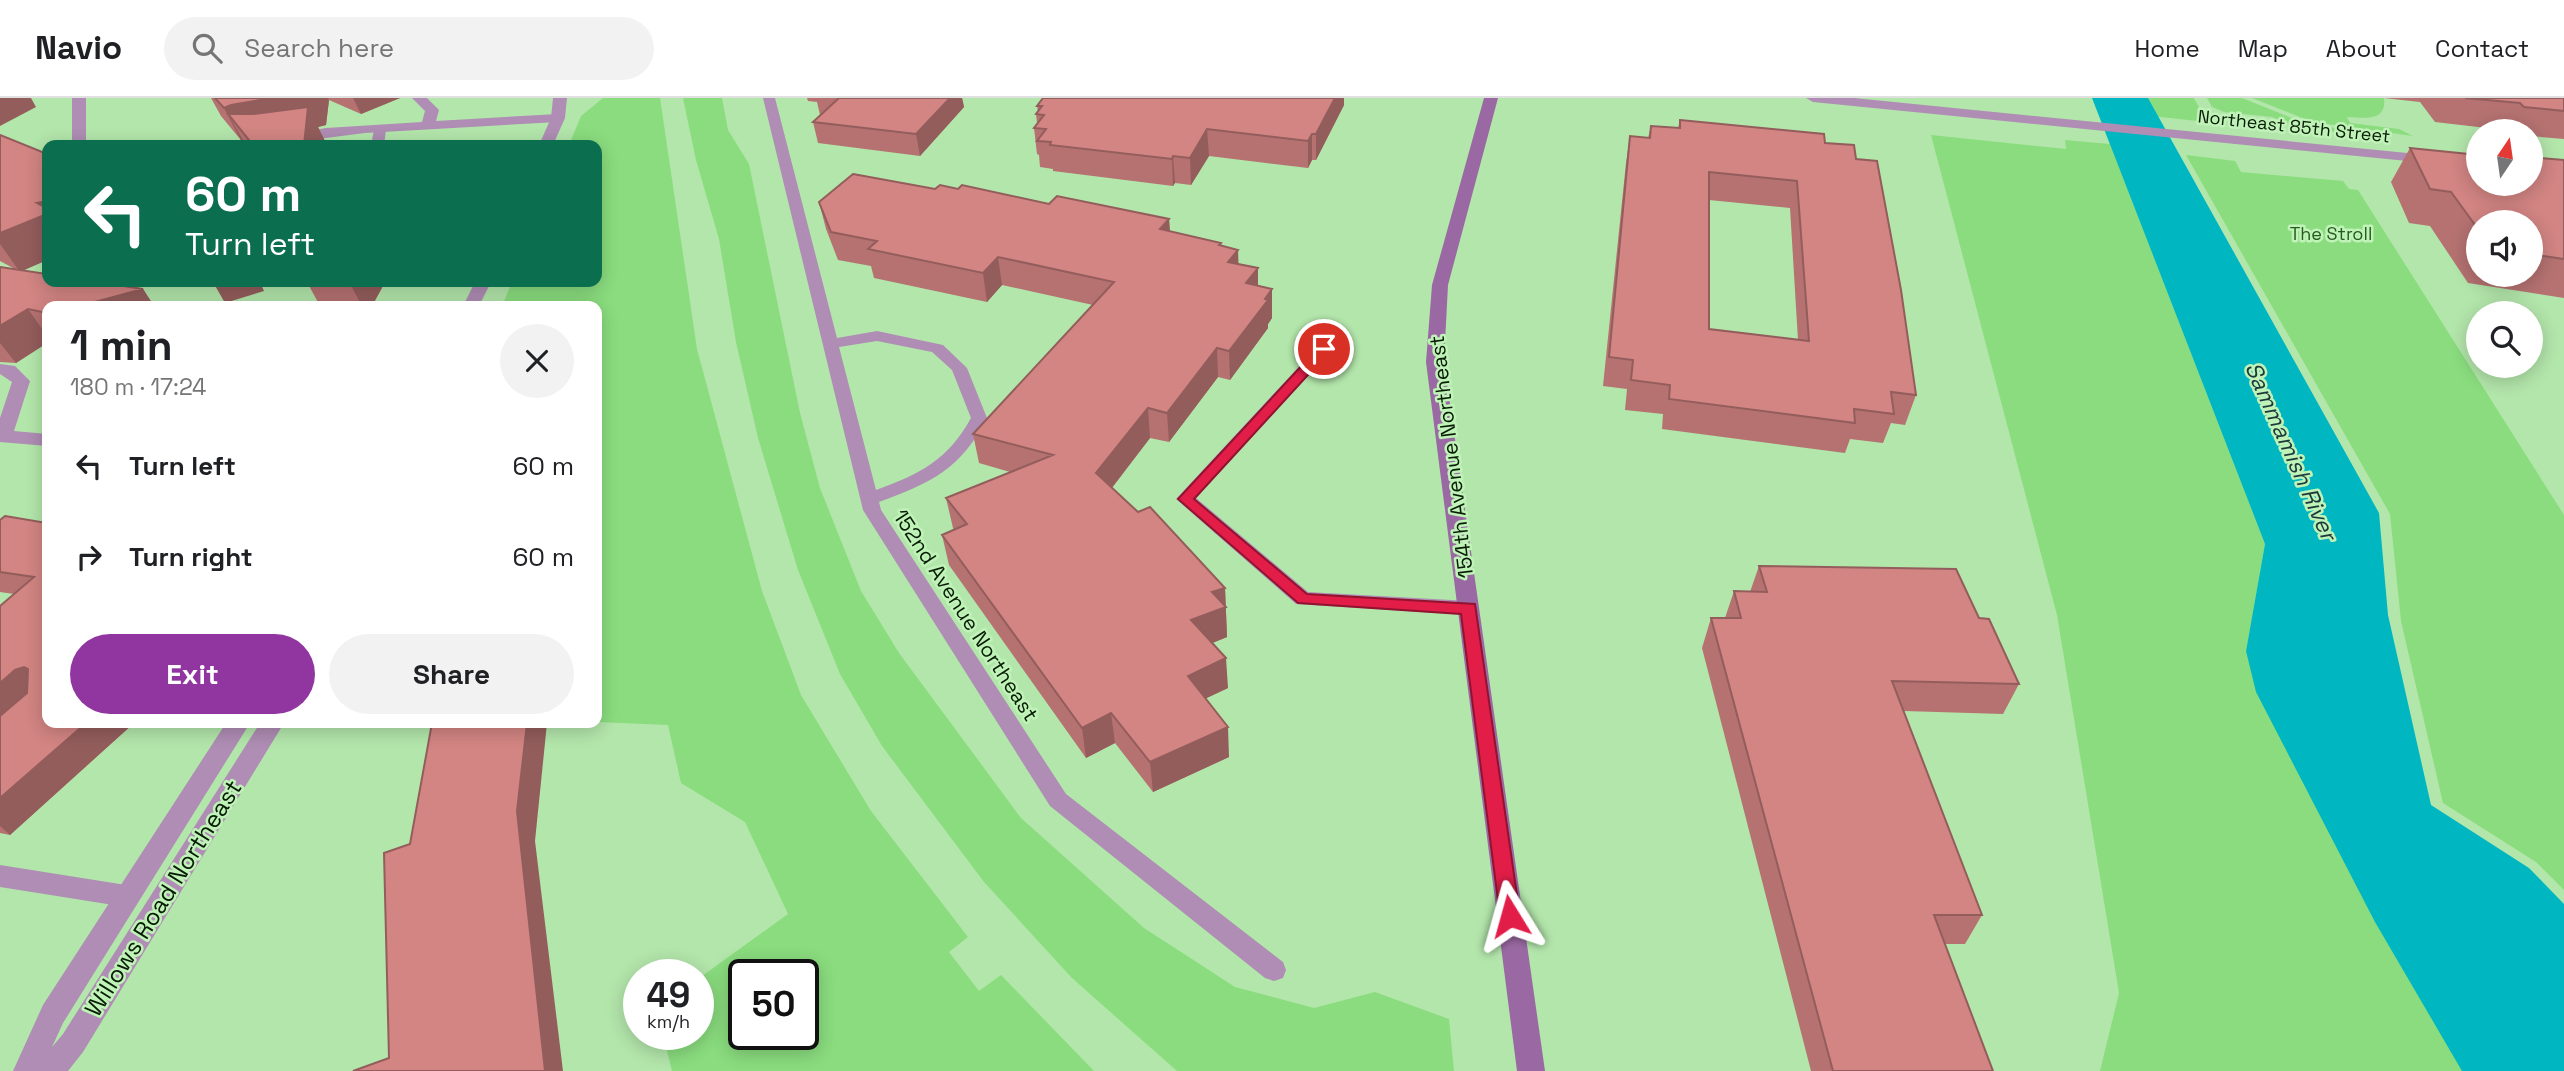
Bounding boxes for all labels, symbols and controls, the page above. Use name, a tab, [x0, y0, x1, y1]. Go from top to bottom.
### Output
search box	[164, 17, 654, 80]
text: Navio	[35, 27, 122, 69]
icon: search	[188, 29, 226, 67]
text: Search here	[244, 31, 394, 65]
text: Home	[2134, 33, 2200, 64]
text: Map	[2238, 33, 2288, 64]
text: About	[2326, 33, 2397, 64]
text: Contact	[2435, 33, 2529, 64]
street label: Northeast 85th Street	[2197, 104, 2391, 148]
north arrow	[2466, 119, 2543, 196]
map controls	[2466, 119, 2543, 378]
text: 60 m	[185, 163, 301, 225]
icon: left	[70, 168, 161, 259]
button: sound	[2466, 210, 2543, 287]
park label: The Stroll	[2290, 222, 2372, 245]
text: Turn left	[185, 224, 315, 264]
button: search	[2466, 301, 2543, 378]
text: 1 min	[70, 319, 173, 372]
pin	[1294, 319, 1354, 379]
button: close	[500, 324, 574, 398]
icon: arrive	[1305, 330, 1343, 368]
street label: 154th Avenue Northeast	[1423, 334, 1479, 580]
water label: Sammamish River	[2238, 357, 2345, 547]
text: 180 m · 17:24	[70, 372, 206, 402]
icon: left	[70, 447, 108, 485]
text: Turn left	[129, 449, 236, 483]
text: 60 m	[512, 449, 574, 483]
street label: 152nd Avenue Northeast	[887, 504, 1045, 726]
icon: right	[70, 538, 108, 576]
text: Turn right	[129, 540, 253, 574]
text: 60 m	[512, 540, 574, 574]
button: Exit	[70, 634, 315, 714]
button: Share	[329, 634, 574, 714]
street label: Willows Road Northeast	[77, 774, 249, 1022]
position arrow	[1473, 879, 1547, 953]
speed limit sign: 50	[728, 959, 819, 1050]
text: 49	[647, 973, 690, 1017]
text: km/h	[647, 1010, 690, 1033]

